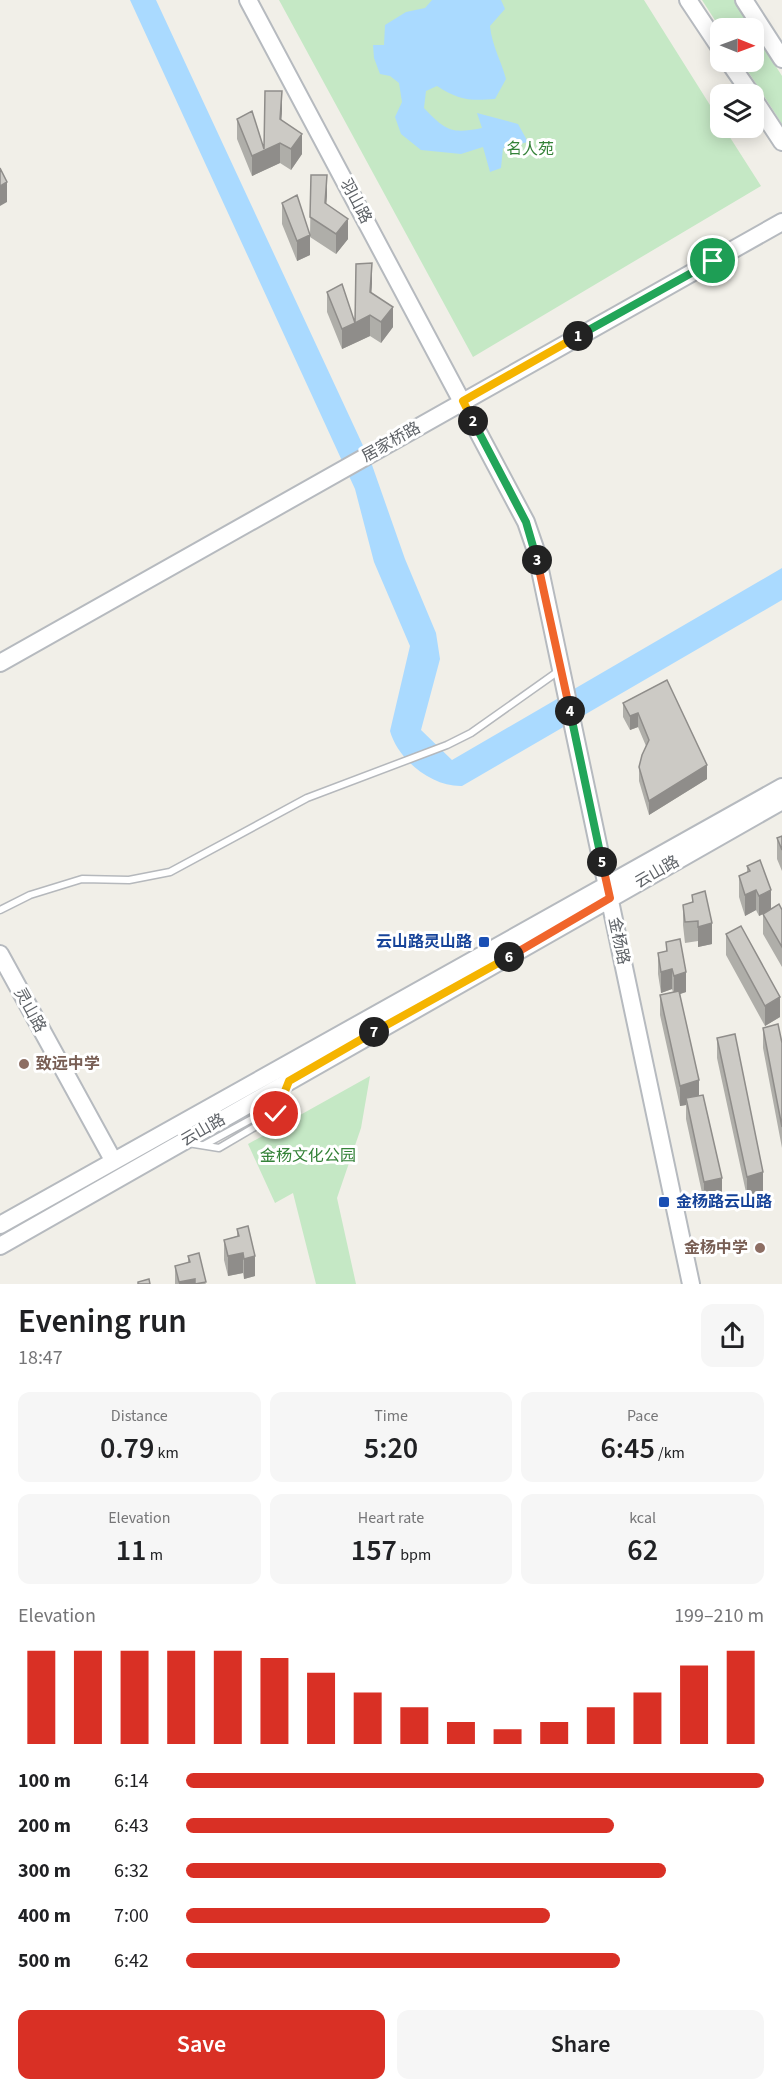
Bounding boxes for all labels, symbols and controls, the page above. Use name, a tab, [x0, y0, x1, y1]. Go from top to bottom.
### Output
north arrow	[710, 18, 764, 72]
map controls	[710, 18, 764, 138]
button: layers	[710, 84, 764, 138]
park label: 名人苑	[506, 138, 554, 160]
street label: 羽山路	[335, 175, 377, 227]
pin	[687, 235, 738, 286]
icon: arrive	[696, 244, 729, 277]
pin: 1	[563, 321, 593, 351]
text: 1	[574, 325, 582, 347]
pin: 2	[458, 406, 488, 436]
text: 2	[469, 410, 477, 432]
street label: 居家桥路	[358, 417, 424, 467]
pin: 3	[522, 545, 552, 575]
text: 3	[533, 549, 541, 571]
pin: 4	[555, 696, 585, 726]
text: 4	[566, 700, 574, 722]
pin: 5	[587, 847, 617, 877]
street label: 云山路	[631, 850, 683, 894]
text: 5	[598, 851, 606, 873]
street label: 金杨路	[603, 915, 635, 967]
place label: 云山路灵山路	[376, 931, 472, 953]
marker: 云山路灵山路	[477, 935, 491, 949]
pin: 6	[494, 942, 524, 972]
text: 6	[505, 946, 513, 968]
street label: 灵山路	[9, 984, 51, 1036]
pin: 7	[359, 1017, 389, 1047]
text: 7	[370, 1021, 378, 1043]
place label: 致远中学	[36, 1053, 100, 1075]
marker: 致远中学	[17, 1057, 31, 1071]
pin	[250, 1088, 301, 1139]
icon: check	[259, 1097, 292, 1130]
street label: 云山路	[177, 1108, 229, 1152]
park label: 金杨文化公园	[260, 1145, 356, 1167]
place label: 金杨路云山路	[676, 1191, 772, 1213]
marker: 金杨路云山路	[657, 1195, 671, 1209]
place label: 金杨中学	[684, 1237, 748, 1259]
marker: 金杨中学	[753, 1241, 767, 1255]
text: Evening run	[18, 1298, 187, 1345]
button: share	[701, 1304, 764, 1367]
text: 18:47	[18, 1344, 63, 1372]
text: Distance	[111, 1405, 168, 1427]
text: Time	[374, 1405, 408, 1427]
text: Pace	[627, 1405, 658, 1427]
text: 0.79	[100, 1427, 154, 1470]
text: 5:20	[364, 1427, 418, 1470]
text: 6:45	[600, 1427, 655, 1470]
text: km	[154, 1442, 179, 1464]
text: /km	[655, 1442, 685, 1464]
text: Elevation	[108, 1507, 170, 1529]
text: Heart rate	[358, 1507, 424, 1529]
text: kcal	[629, 1507, 656, 1529]
text: 11	[116, 1529, 146, 1572]
text: 157	[351, 1529, 397, 1572]
text: 62	[627, 1529, 658, 1572]
text: m	[146, 1544, 163, 1566]
text: bpm	[397, 1544, 431, 1566]
text: Elevation	[18, 1602, 96, 1630]
text: 199–210 m	[674, 1602, 764, 1630]
text: 100 m	[18, 1767, 71, 1795]
text: 6:14	[114, 1767, 149, 1795]
text: 200 m	[18, 1812, 71, 1840]
text: 6:43	[114, 1812, 149, 1840]
text: 300 m	[18, 1857, 71, 1885]
text: 6:32	[114, 1857, 149, 1885]
text: 400 m	[18, 1902, 71, 1930]
text: 7:00	[114, 1902, 149, 1930]
text: 500 m	[18, 1947, 71, 1975]
text: 6:42	[114, 1947, 149, 1975]
button: Save	[18, 2010, 385, 2079]
button: Share	[397, 2010, 764, 2079]

